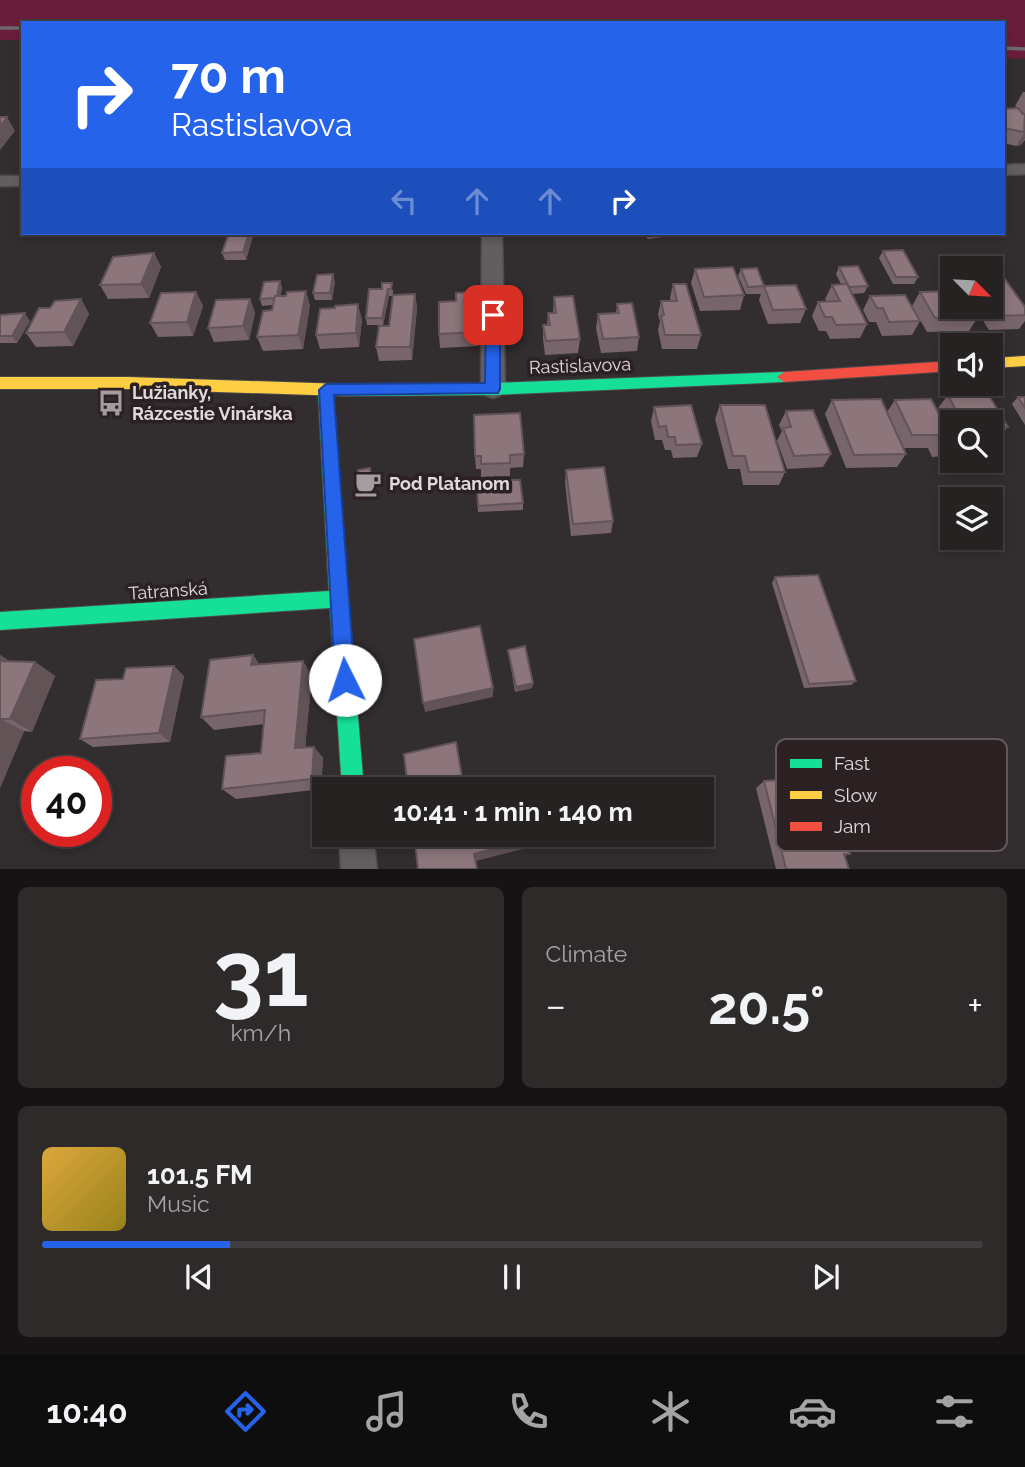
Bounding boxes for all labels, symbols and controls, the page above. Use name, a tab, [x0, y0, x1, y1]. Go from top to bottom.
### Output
text: 70 m	[171, 47, 286, 104]
icon: right	[56, 49, 147, 140]
text: Rastislavova	[171, 106, 352, 143]
icon: left	[385, 182, 423, 220]
icon: ahead	[458, 182, 496, 220]
icon: ahead	[531, 182, 569, 220]
icon: right	[604, 182, 642, 220]
north arrow	[940, 256, 1003, 318]
map controls	[940, 256, 1003, 550]
pin	[463, 285, 523, 345]
icon: arrive	[474, 296, 512, 334]
button: sound	[940, 333, 1003, 396]
street label: Rastislavova	[529, 353, 631, 378]
place label: Lužianky, Rázcestie Vinárska	[132, 382, 293, 424]
bus stop icon: Lužianky, Rázcestie Vinárska	[96, 388, 126, 418]
button: search	[940, 410, 1003, 473]
cafe icon: Pod Platanom	[353, 469, 383, 499]
place label: Pod Platanom	[389, 473, 510, 494]
button: layers	[940, 487, 1003, 550]
street label: Tatranská	[128, 577, 208, 604]
position arrow	[308, 643, 382, 717]
legend	[776, 739, 1007, 851]
text: Fast	[834, 752, 870, 774]
speed limit sign: 40	[21, 756, 112, 847]
text: Slow	[834, 784, 878, 806]
text: 10:41 · 1 min · 140 m	[393, 797, 633, 827]
text: Jam	[834, 815, 871, 837]
text: 31	[213, 920, 309, 1027]
text: Climate	[546, 940, 627, 967]
text: 20.5°	[708, 975, 825, 1036]
text: −	[546, 983, 566, 1028]
text: +	[967, 983, 983, 1028]
text: km/h	[230, 1019, 291, 1046]
text: 101.5 FM	[147, 1160, 253, 1190]
text: Music	[147, 1190, 210, 1217]
icon: previous	[180, 1258, 218, 1296]
icon: pause	[493, 1258, 531, 1296]
icon: next	[807, 1258, 845, 1296]
icon: directions	[221, 1387, 270, 1436]
icon: music	[362, 1387, 411, 1436]
icon: phone	[504, 1387, 553, 1436]
icon: climate	[646, 1387, 695, 1436]
icon: car	[788, 1387, 837, 1436]
icon: filters	[930, 1387, 979, 1436]
text: 10:40	[46, 1393, 128, 1430]

